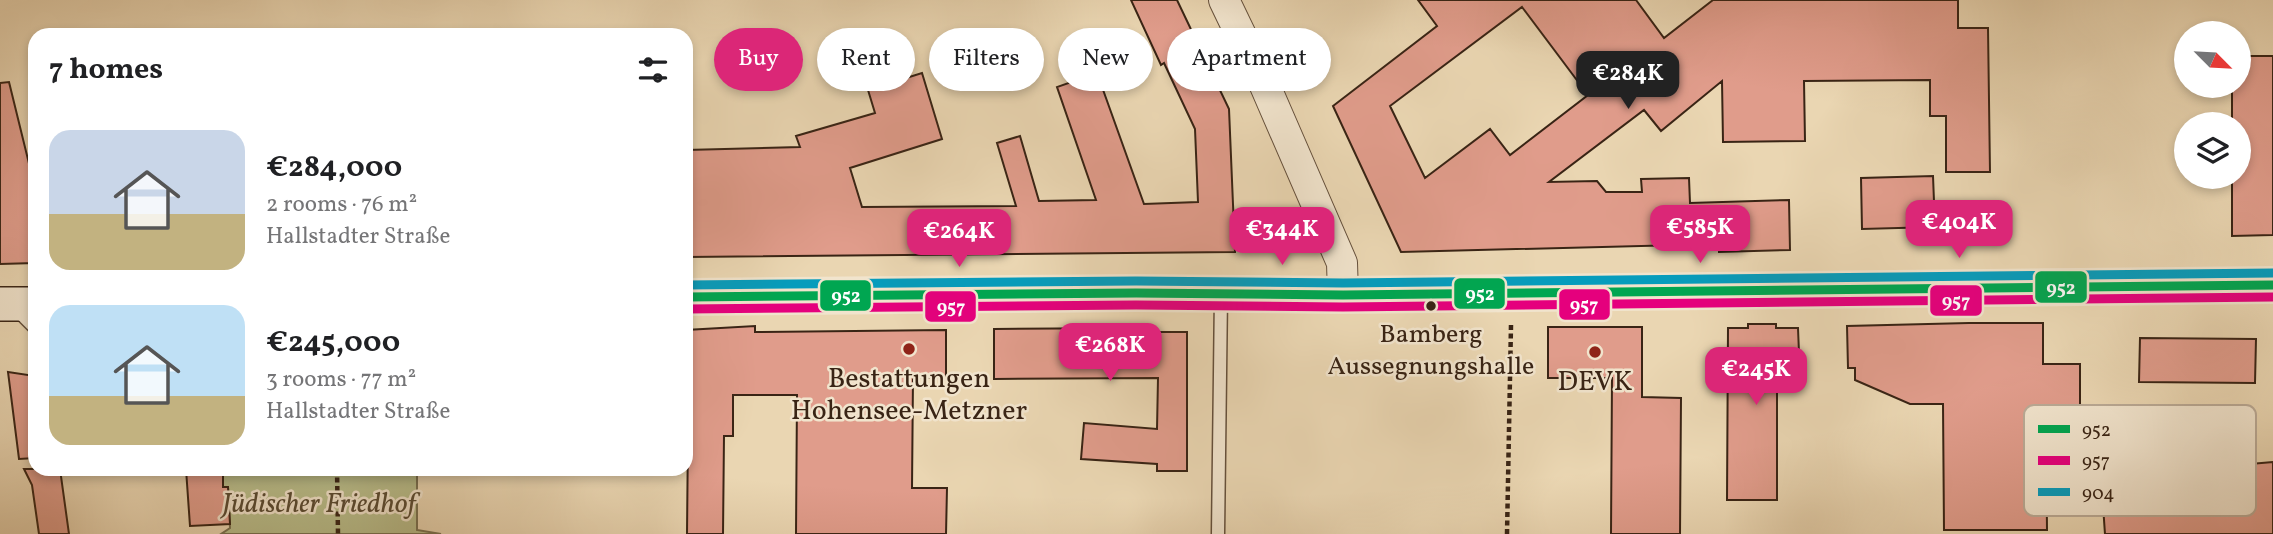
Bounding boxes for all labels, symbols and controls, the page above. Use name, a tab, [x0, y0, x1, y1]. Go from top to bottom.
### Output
north arrow	[2174, 21, 2250, 98]
map controls	[2174, 21, 2251, 189]
chip: Buy	[714, 28, 803, 91]
chip: Rent	[817, 28, 915, 91]
chip: Filters	[929, 28, 1044, 91]
chip: New	[1058, 28, 1153, 91]
chip: Apartment	[1167, 28, 1331, 91]
text: 7 homes	[49, 49, 163, 91]
icon: filters	[634, 51, 672, 89]
pin: €284K	[1579, 52, 1677, 111]
text: €284K	[1592, 58, 1664, 90]
button: layers	[2174, 112, 2251, 189]
text: €284,000	[266, 147, 402, 189]
icon: home	[105, 158, 189, 242]
text: 2 rooms · 76 m²	[266, 189, 417, 221]
pin: €404K	[1910, 201, 2008, 260]
pin: €585K	[1651, 205, 1749, 265]
text: €404K	[1922, 207, 1996, 239]
pin: €344K	[1233, 208, 1331, 267]
pin: €264K	[910, 210, 1008, 269]
text: €585K	[1666, 212, 1734, 244]
text: €344K	[1245, 214, 1319, 246]
text: €264K	[923, 216, 995, 248]
text: Hallstadter Straße	[266, 221, 450, 253]
line badge: 952	[2034, 270, 2088, 304]
text: 952	[2046, 276, 2076, 302]
line badge: 952	[1453, 277, 1506, 310]
line badge: 952	[819, 279, 872, 312]
text: 952	[1465, 282, 1495, 308]
text: 952	[831, 284, 861, 310]
line badge: 957	[1929, 284, 1983, 317]
line badge: 957	[1558, 288, 1611, 321]
text: 957	[1942, 289, 1970, 315]
line badge: 957	[924, 290, 977, 323]
text: 957	[1570, 293, 1598, 319]
text: 957	[937, 295, 965, 321]
marker: Bamberg Aussegnungshalle	[1424, 299, 1438, 313]
place label: Bamberg Aussegnungshalle	[1328, 317, 1534, 385]
text: €245,000	[266, 322, 400, 364]
pin: €268K	[1061, 324, 1159, 383]
text: €268K	[1075, 330, 1145, 362]
icon: home	[105, 333, 189, 417]
marker: Bestattungen Hohensee-Metzner	[901, 341, 917, 357]
marker: DEVK	[1587, 344, 1603, 360]
pin: €245K	[1707, 348, 1805, 407]
text: €245K	[1721, 354, 1791, 386]
place label: Bestattungen Hohensee-Metzner	[791, 360, 1027, 431]
place label: DEVK	[1558, 363, 1632, 402]
text: 3 rooms · 77 m²	[266, 364, 416, 396]
text: Hallstadter Straße	[266, 396, 450, 428]
legend	[2024, 405, 2256, 516]
text: 952	[2082, 418, 2111, 444]
text: 957	[2082, 449, 2110, 475]
text: 904	[2082, 481, 2115, 507]
park label: Jüdischer Friedhof	[219, 485, 420, 524]

